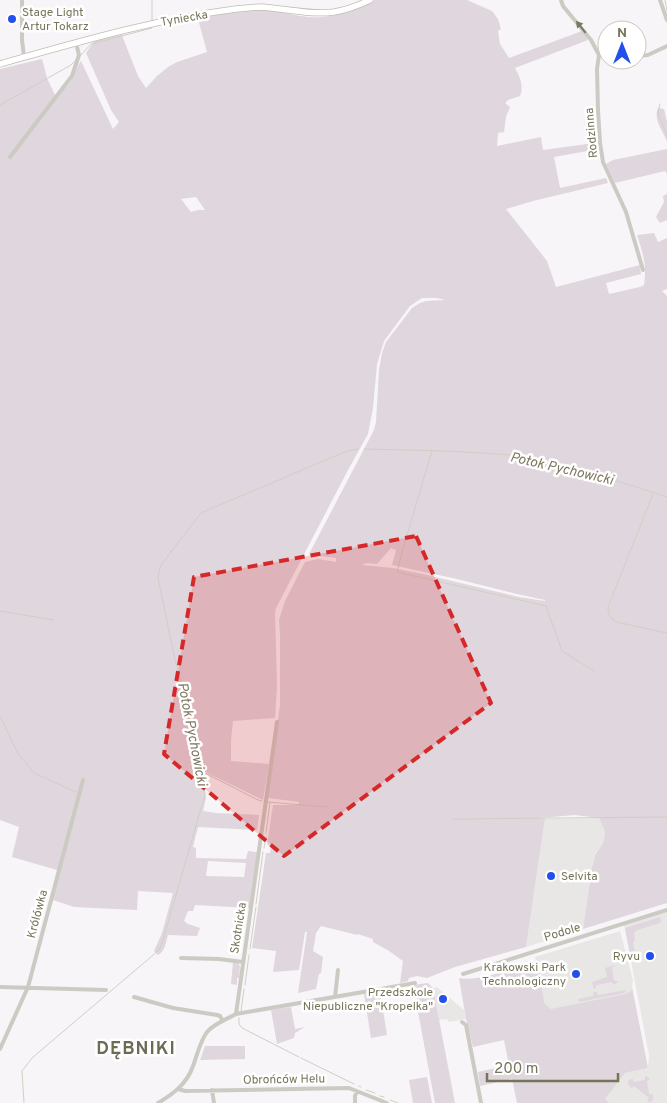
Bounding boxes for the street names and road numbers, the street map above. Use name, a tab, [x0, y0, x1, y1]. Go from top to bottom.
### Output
street label: Tyniecka	[159, 7, 209, 31]
street label: Rodzinna	[582, 107, 602, 159]
street label: Królówka	[24, 888, 52, 940]
street label: Skotnicka	[227, 901, 251, 955]
street label: Podole	[542, 920, 583, 946]
street label: Obrońców Helu	[243, 1071, 325, 1089]

